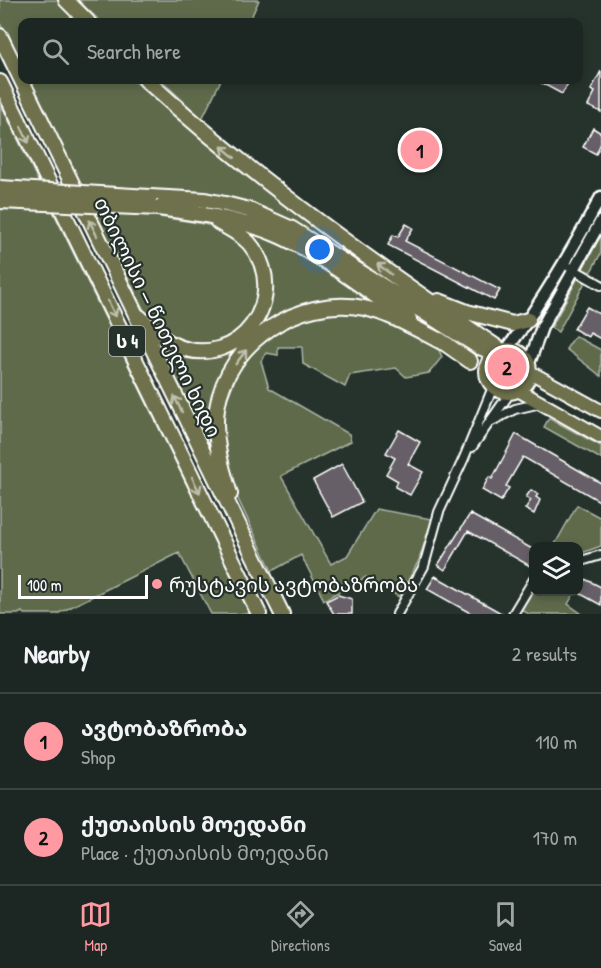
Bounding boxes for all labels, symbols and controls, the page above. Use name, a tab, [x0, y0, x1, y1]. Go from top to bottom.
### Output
search box	[18, 18, 583, 84]
icon: search	[39, 35, 72, 68]
text: Search here	[87, 36, 181, 66]
one-way arrow	[20, 125, 32, 143]
pin: 1	[400, 128, 440, 172]
one-way arrow	[220, 145, 236, 158]
street label: თბილისი — წითელი ხიდი	[88, 193, 228, 441]
one-way arrow	[86, 220, 98, 238]
your location	[305, 235, 334, 264]
one-way arrow	[376, 263, 392, 275]
one-way arrow	[106, 300, 118, 318]
road number: ს 4	[109, 326, 145, 356]
pin: 2	[488, 344, 526, 389]
one-way arrow	[234, 349, 247, 365]
one-way arrow	[172, 395, 183, 413]
one-way arrow	[191, 476, 203, 494]
map controls	[529, 542, 583, 596]
button: layers	[529, 542, 583, 596]
place label: რუსტავის ავტობაზრობა	[169, 571, 418, 598]
scale bar	[18, 572, 148, 600]
text: 100 m	[27, 574, 62, 596]
marker: რუსტავის ავტობაზრობა	[150, 577, 164, 591]
text: Nearby	[24, 636, 90, 671]
text: 2 results	[512, 640, 577, 667]
text: ავტობაზრობა	[81, 713, 247, 743]
text: 1	[40, 728, 47, 755]
text: 110 m	[535, 728, 577, 755]
text: Shop	[81, 743, 115, 770]
text: ქუთაისის მოედანი	[81, 809, 307, 839]
text: 2	[39, 824, 48, 851]
text: 170 m	[533, 824, 577, 851]
text: Place · ქუთაისის მოედანი	[81, 839, 329, 866]
tab: Map	[79, 898, 112, 956]
tab: Directions	[271, 898, 330, 956]
tab: Saved	[489, 898, 522, 956]

